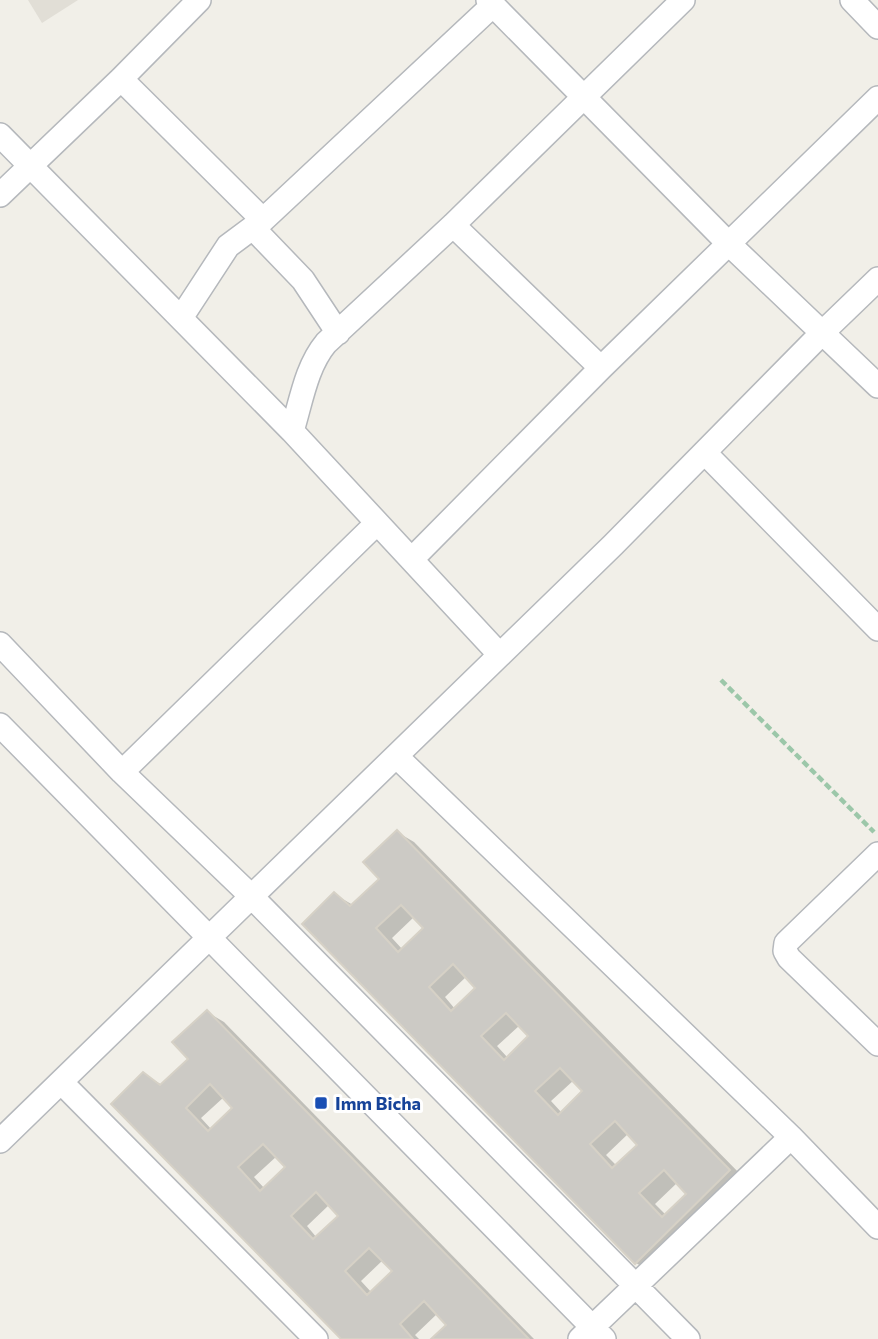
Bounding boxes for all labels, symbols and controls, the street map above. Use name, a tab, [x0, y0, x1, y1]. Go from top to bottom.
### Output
place label: Imm Bicha	[335, 1092, 421, 1114]
marker: Imm Bicha	[313, 1095, 329, 1111]

